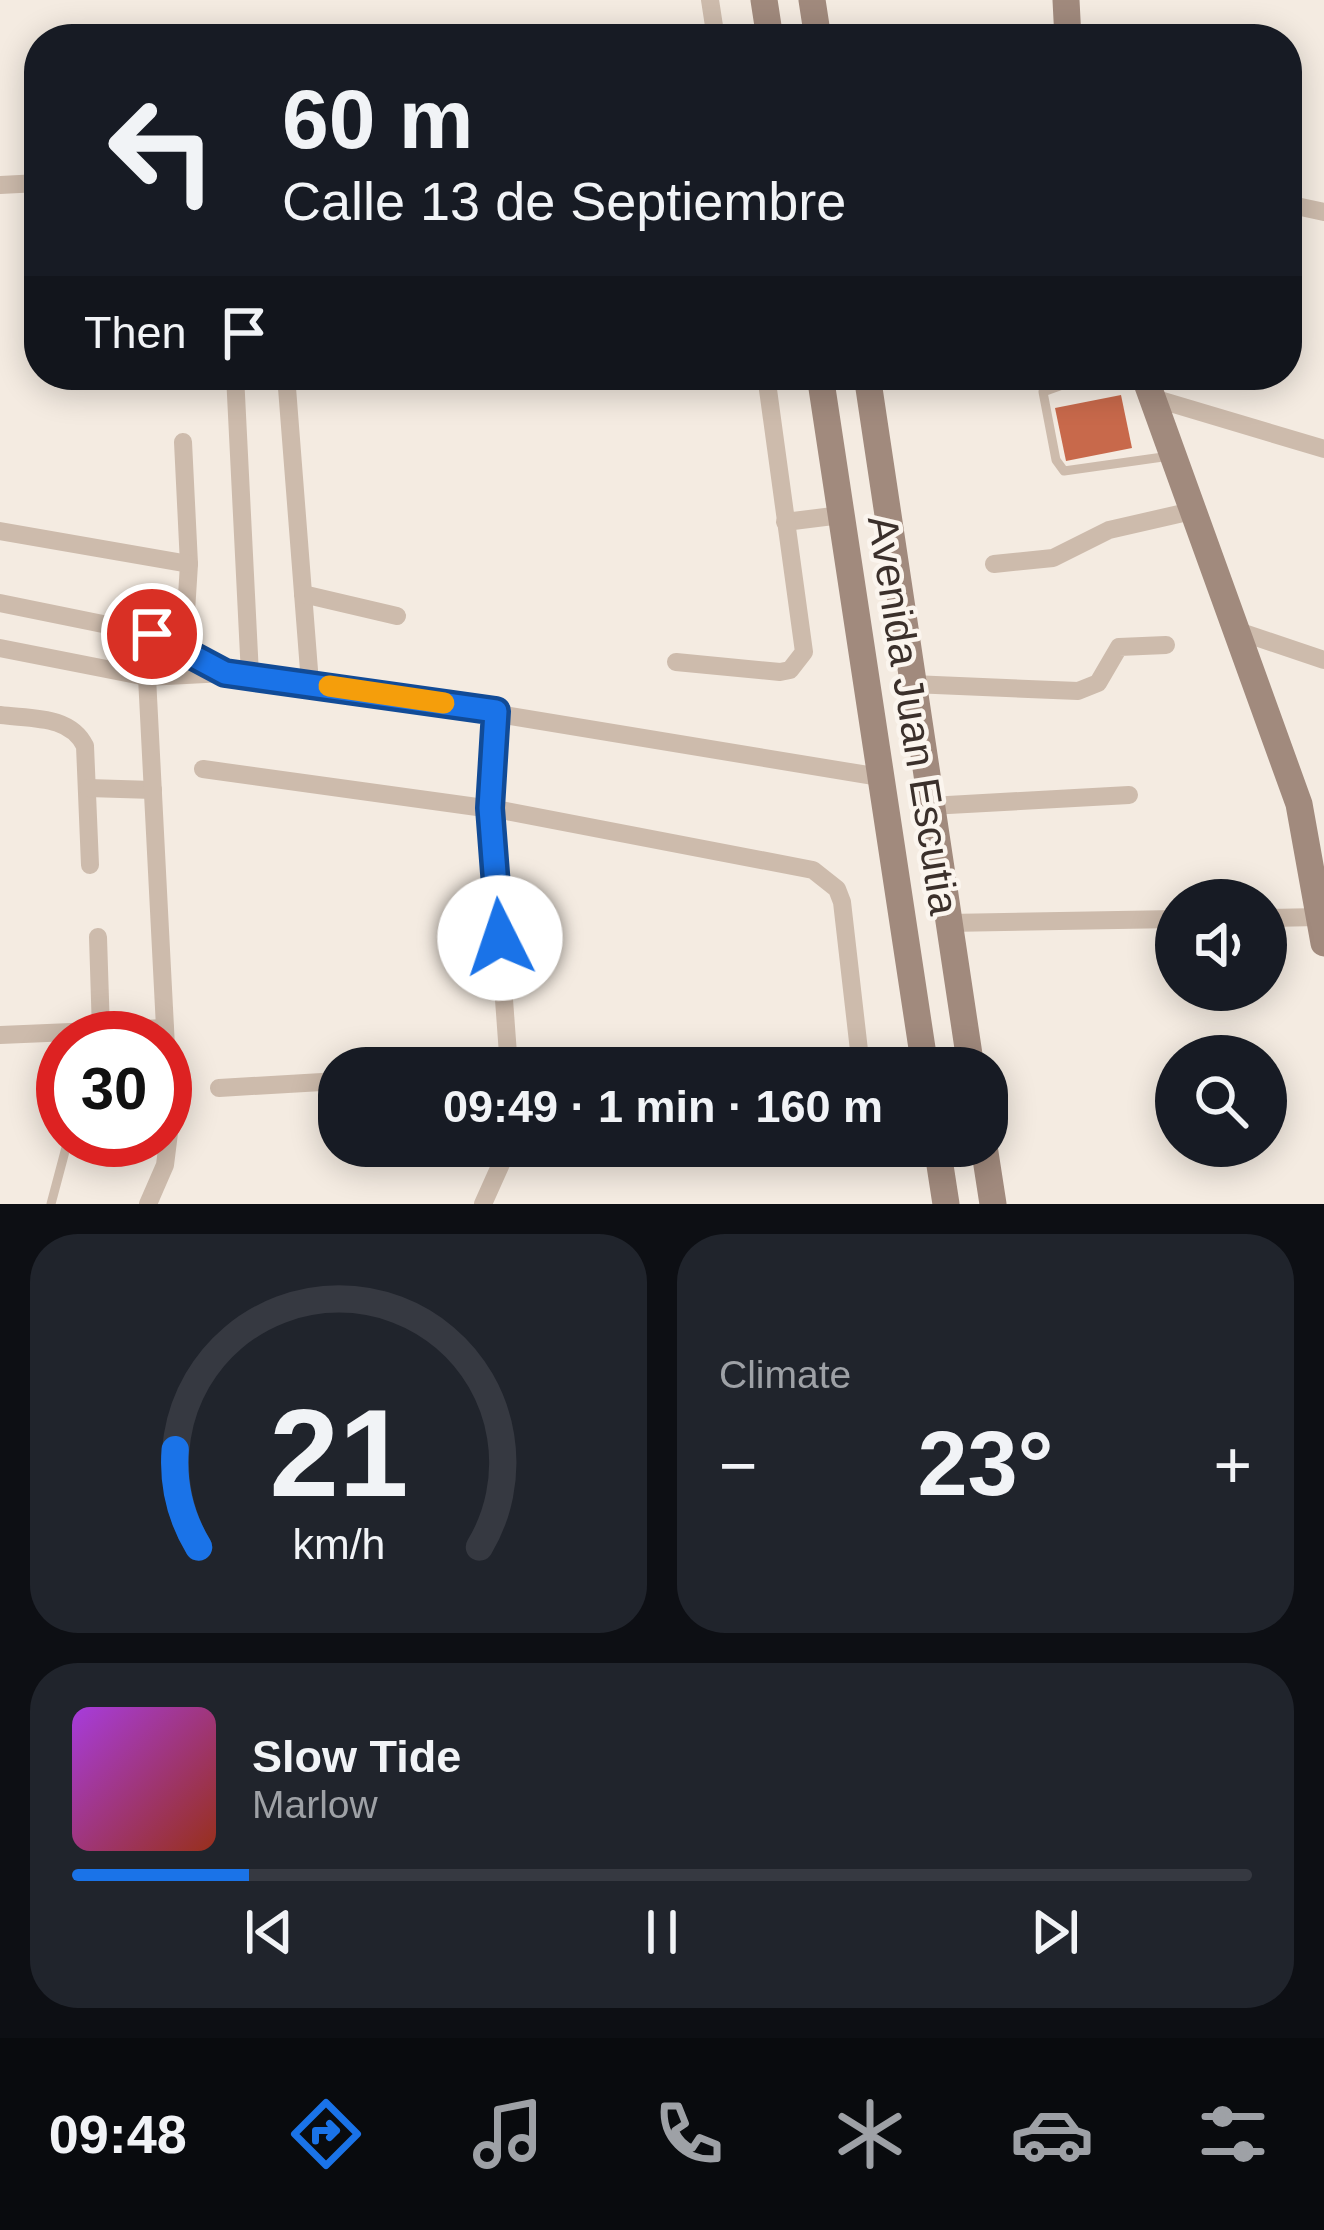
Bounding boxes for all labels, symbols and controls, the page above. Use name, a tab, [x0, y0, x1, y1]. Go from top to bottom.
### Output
icon: left	[84, 72, 240, 228]
text: 60 m	[282, 72, 473, 166]
text: Calle 13 de Septiembre	[282, 171, 846, 231]
icon: arrive	[211, 300, 277, 366]
text: Then	[84, 307, 187, 358]
street label: Avenida Juan Escutia	[859, 512, 968, 918]
pin	[101, 583, 203, 685]
icon: arrive	[119, 601, 185, 667]
position arrow	[437, 875, 563, 1001]
map controls	[1155, 879, 1287, 1167]
button: sound	[1155, 879, 1287, 1011]
speed limit sign: 30	[36, 1011, 192, 1167]
button: search	[1155, 1035, 1287, 1167]
text: 09:49 · 1 min · 160 m	[443, 1081, 883, 1132]
text: Climate	[719, 1353, 851, 1396]
text: 21	[269, 1383, 408, 1522]
text: 23°	[917, 1414, 1054, 1514]
text: −	[719, 1428, 758, 1502]
text: +	[1213, 1428, 1252, 1502]
text: km/h	[292, 1519, 385, 1567]
text: Slow Tide	[252, 1731, 461, 1782]
text: Marlow	[252, 1783, 378, 1826]
icon: previous	[236, 1899, 302, 1965]
icon: pause	[629, 1899, 695, 1965]
icon: next	[1022, 1899, 1088, 1965]
icon: directions	[284, 2092, 368, 2176]
icon: music	[466, 2092, 550, 2176]
icon: phone	[647, 2092, 731, 2176]
icon: climate	[828, 2092, 912, 2176]
icon: car	[1010, 2092, 1094, 2176]
icon: filters	[1191, 2092, 1275, 2176]
text: 09:48	[49, 2104, 187, 2164]

